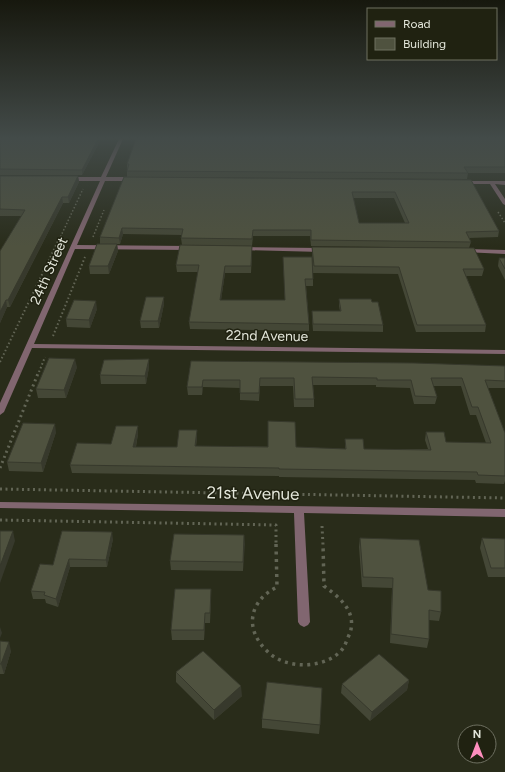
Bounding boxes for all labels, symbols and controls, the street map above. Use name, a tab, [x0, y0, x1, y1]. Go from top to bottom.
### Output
legend	[367, 8, 497, 60]
text: Road	[403, 17, 431, 31]
text: Building	[403, 37, 446, 51]
street label: 24th Street	[27, 235, 71, 307]
street label: 22nd Avenue	[226, 327, 309, 345]
street label: 21st Avenue	[207, 482, 299, 504]
north arrow	[457, 724, 497, 764]
text: N	[473, 728, 481, 741]

